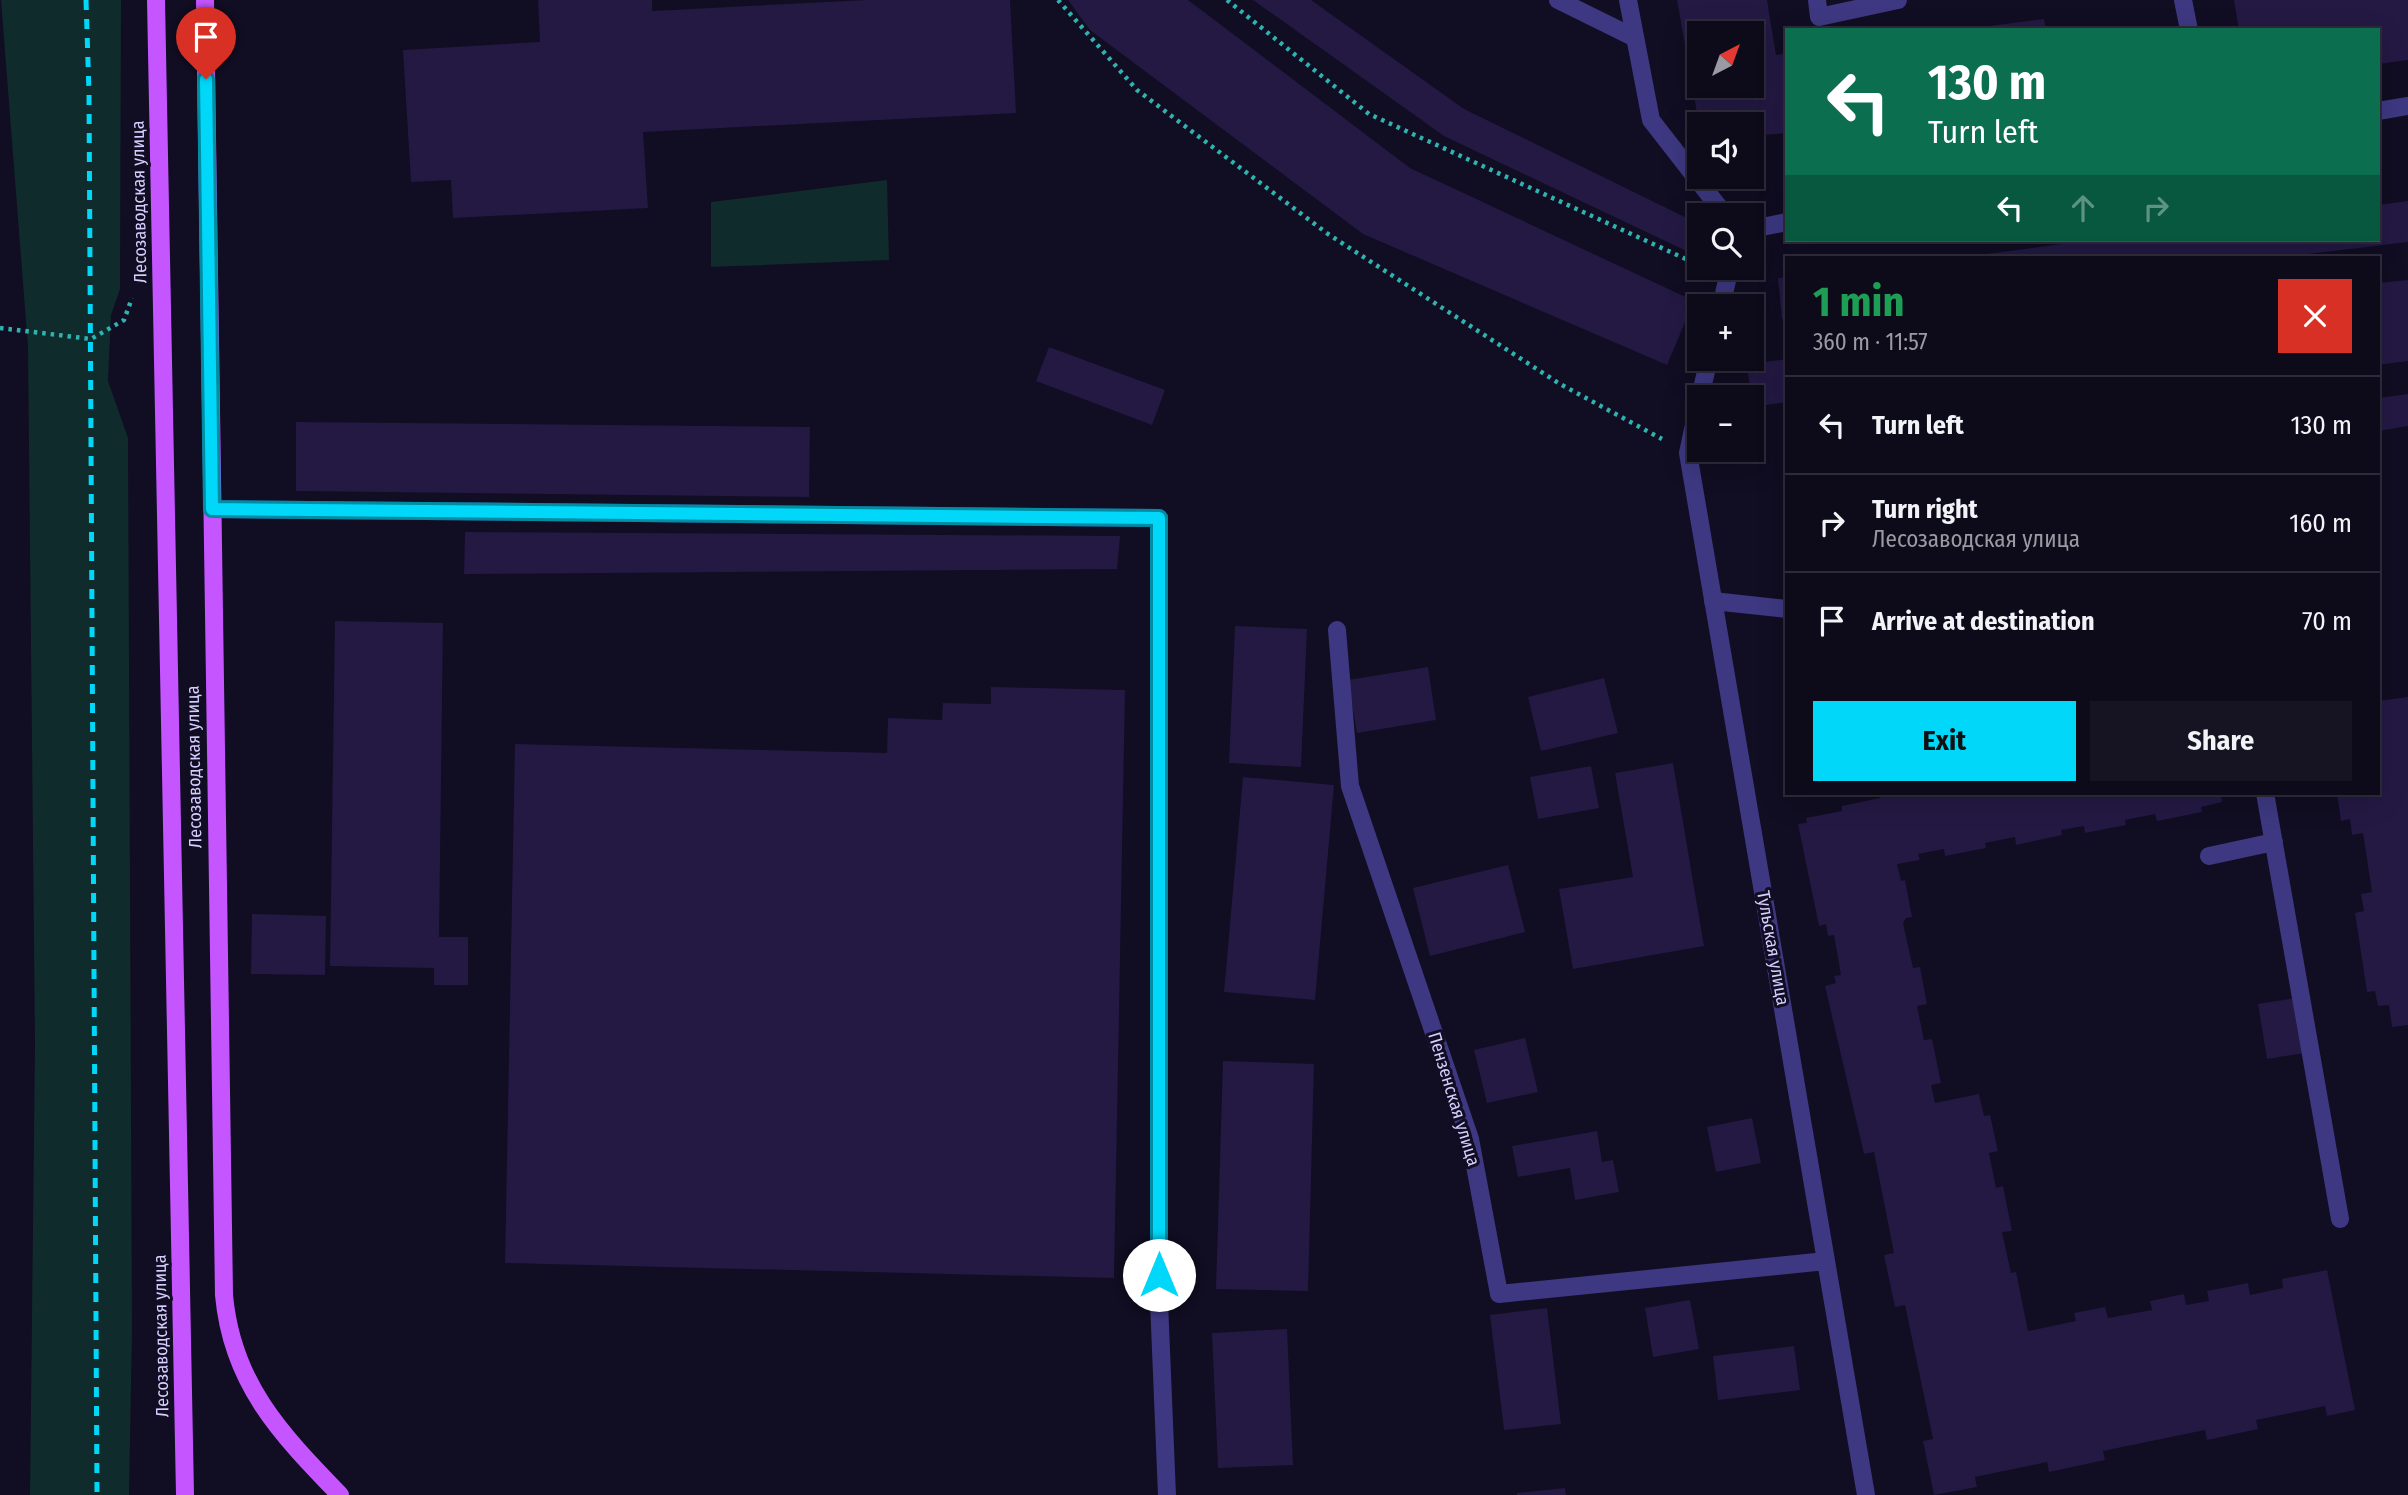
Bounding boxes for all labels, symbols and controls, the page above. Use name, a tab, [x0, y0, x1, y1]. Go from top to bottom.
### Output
pin	[176, 7, 236, 79]
icon: arrive	[187, 18, 225, 56]
north arrow	[1687, 21, 1764, 98]
map controls	[1687, 21, 1764, 462]
text: 130 m	[1928, 53, 2046, 112]
icon: left	[1813, 56, 1904, 147]
button: sound	[1687, 112, 1764, 189]
text: Turn left	[1928, 113, 2038, 151]
street label: Лесозаводская улица	[127, 120, 151, 284]
icon: left	[1991, 189, 2029, 227]
icon: ahead	[2064, 189, 2102, 227]
icon: right	[2137, 189, 2175, 227]
button: search	[1687, 203, 1764, 280]
text: 1 min	[1813, 277, 1904, 327]
button: close	[2278, 279, 2352, 353]
button: +	[1687, 294, 1764, 371]
text: 360 m · 11:57	[1813, 328, 1928, 356]
button: −	[1687, 385, 1764, 462]
icon: left	[1813, 406, 1851, 444]
text: Turn left	[1872, 410, 1964, 441]
text: 130 m	[2290, 410, 2352, 441]
text: Turn right	[1872, 494, 1978, 525]
icon: right	[1813, 504, 1851, 542]
text: 160 m	[2289, 508, 2352, 539]
text: Лесозаводская улица	[1872, 525, 2080, 553]
icon: arrive	[1813, 602, 1851, 640]
text: Arrive at destination	[1872, 606, 2095, 637]
text: 70 m	[2302, 606, 2352, 637]
street label: Лесозаводская улица	[182, 685, 206, 849]
button: Exit	[1813, 701, 2076, 781]
button: Share	[2090, 701, 2352, 781]
street label: Тульская улица	[1752, 889, 1794, 1007]
street label: Пензенская улица	[1423, 1029, 1485, 1169]
position arrow	[1122, 1238, 1196, 1312]
street label: Лесозаводская улица	[149, 1254, 173, 1418]

